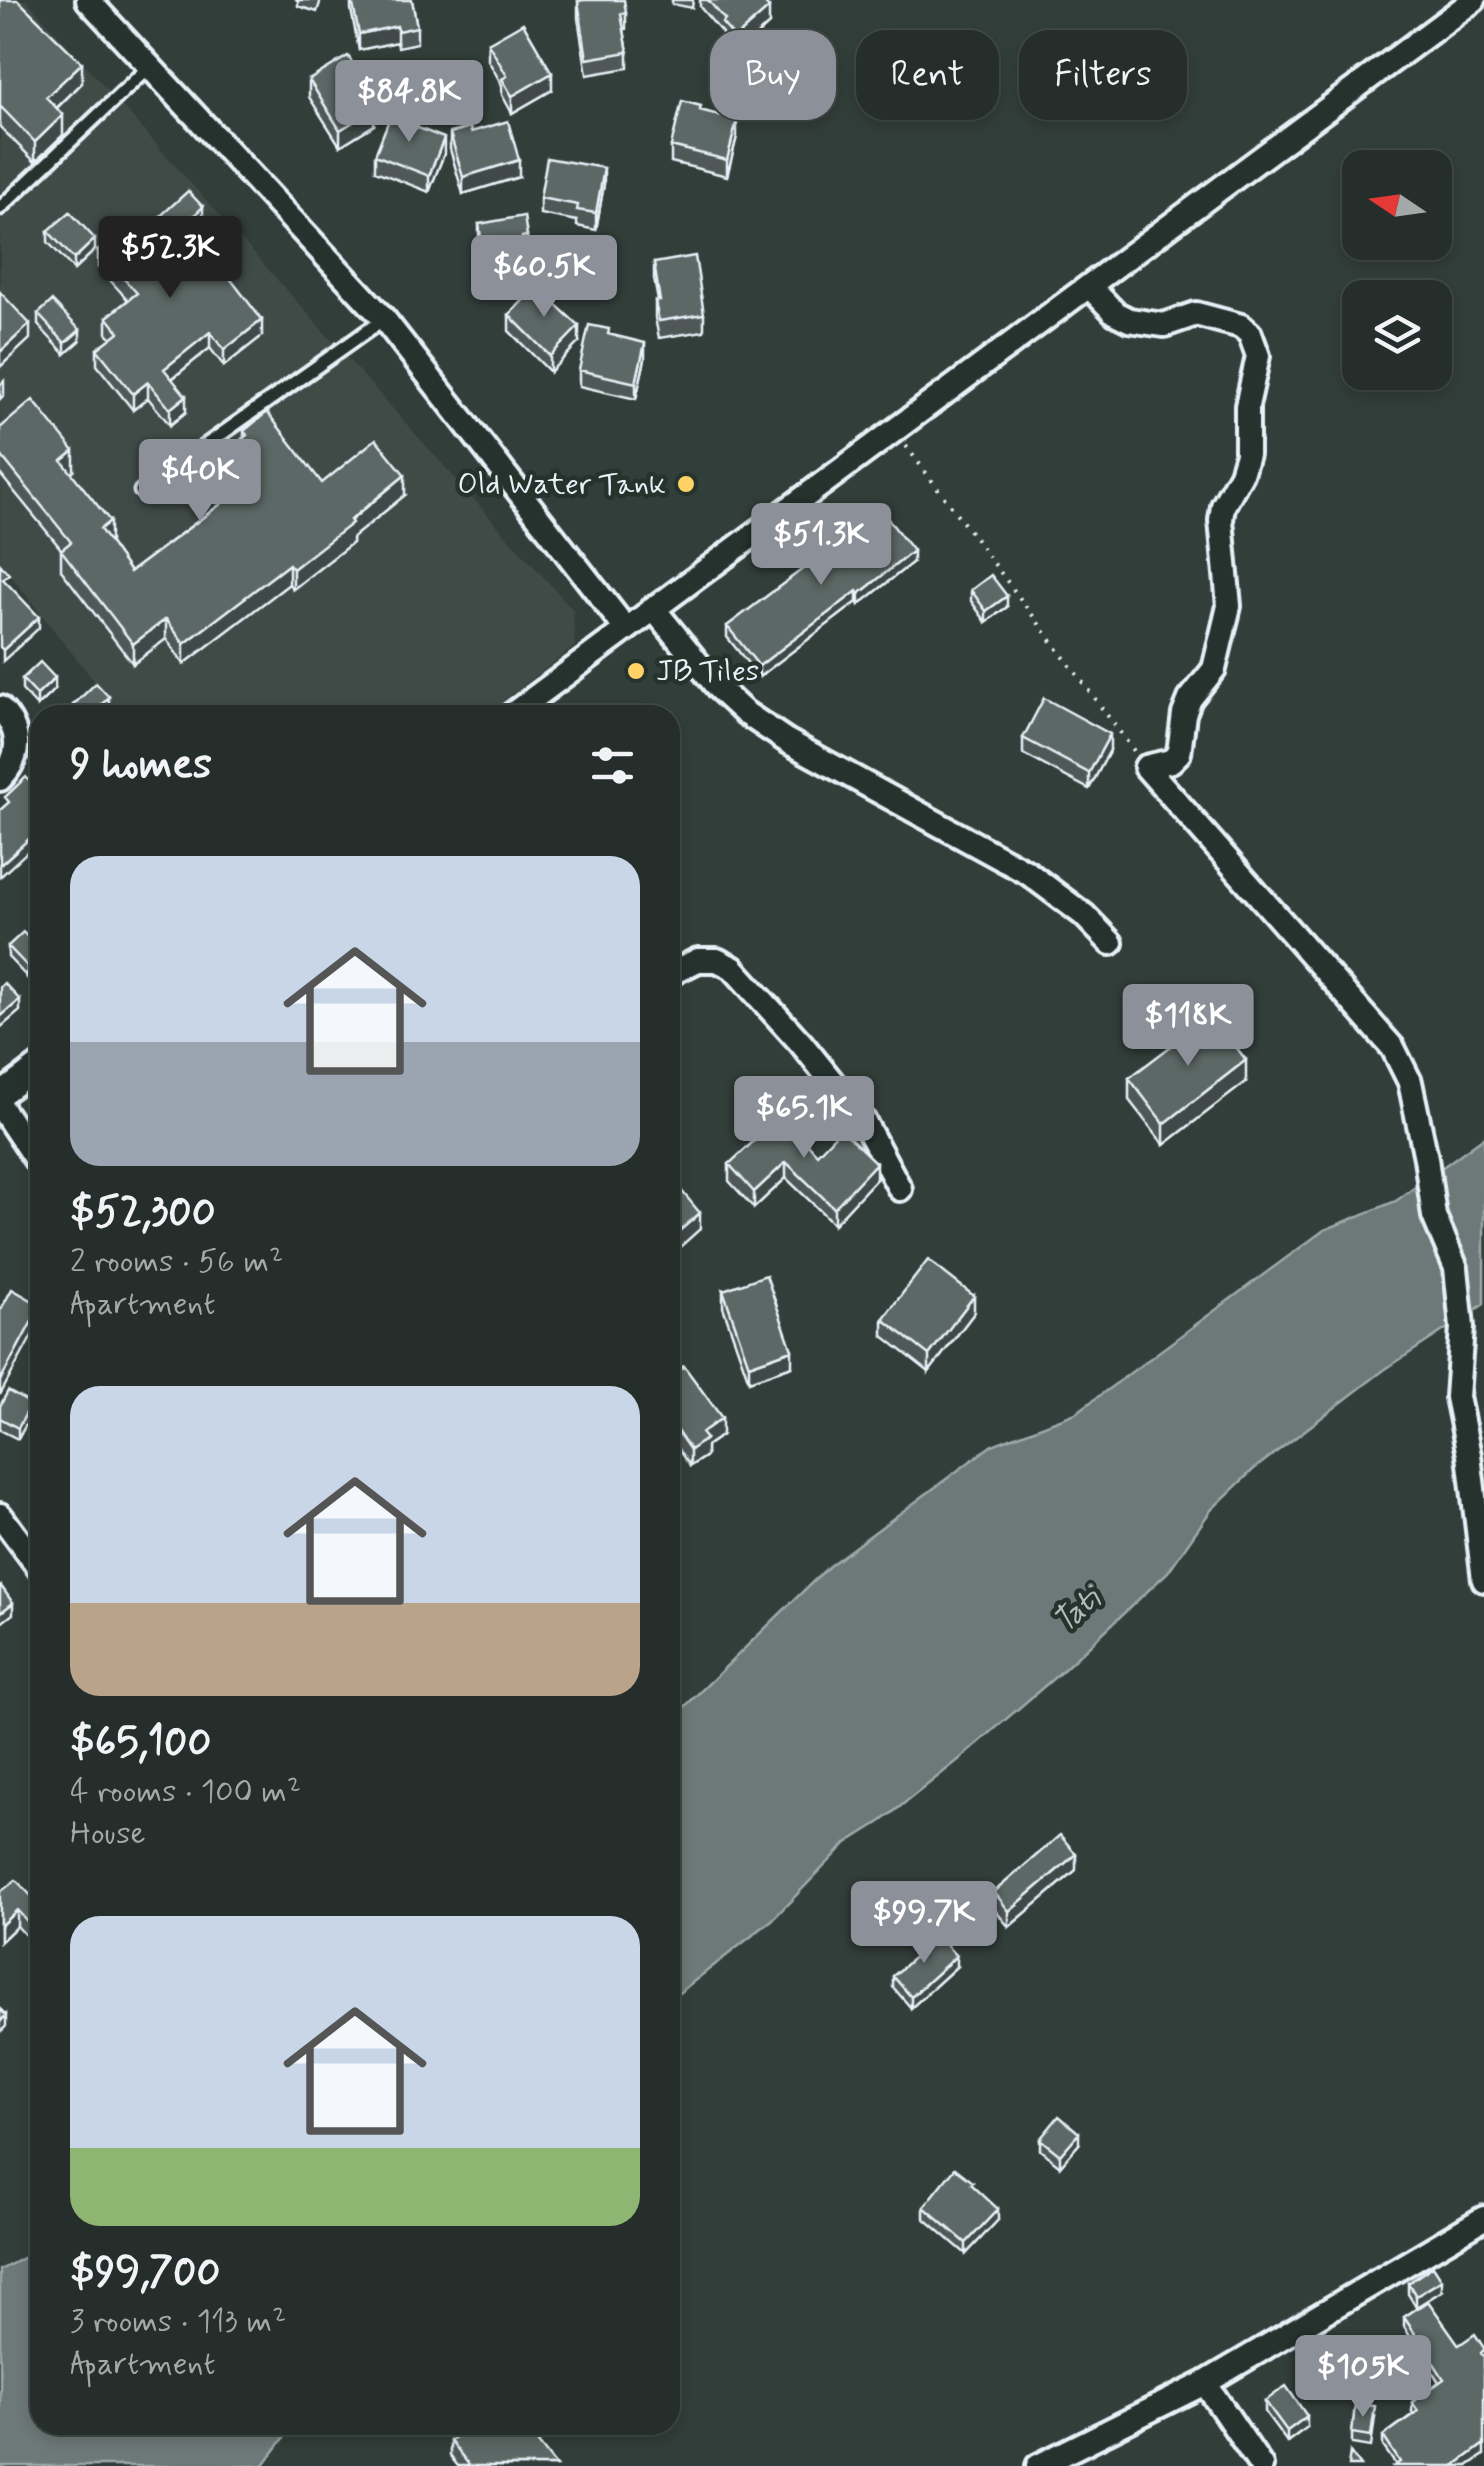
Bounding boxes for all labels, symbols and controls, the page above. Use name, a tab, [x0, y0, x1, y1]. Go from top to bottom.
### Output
chip: Buy	[710, 30, 836, 120]
chip: Rent	[856, 30, 999, 120]
chip: Filters	[1019, 30, 1187, 120]
pin: $84.8K	[328, 60, 490, 145]
text: $84.8K	[357, 71, 461, 113]
north arrow	[1342, 150, 1452, 260]
map controls	[1342, 150, 1452, 390]
pin: $52.3K	[89, 216, 251, 301]
text: $52.3K	[121, 227, 219, 269]
pin: $60.5K	[463, 235, 625, 320]
text: $60.5K	[493, 246, 595, 288]
button: layers	[1342, 280, 1452, 390]
pin: $40K	[141, 439, 259, 524]
text: $40K	[161, 450, 239, 492]
place label: Old Water Tank	[457, 465, 666, 504]
marker: Old Water Tank	[675, 473, 697, 495]
pin: $51.3K	[740, 503, 902, 588]
text: $51.3K	[773, 514, 869, 556]
place label: JB Tiles	[656, 652, 759, 691]
marker: JB Tiles	[625, 660, 647, 682]
text: 9 homes	[70, 738, 212, 793]
icon: filters	[585, 738, 640, 793]
icon: home	[265, 921, 445, 1101]
pin: $118K	[1118, 984, 1258, 1069]
text: $118K	[1145, 995, 1231, 1037]
pin: $65.1K	[723, 1076, 885, 1161]
text: $65.1K	[756, 1087, 852, 1129]
text: $52,300	[70, 1186, 216, 1241]
text: 2 rooms · 56 m²	[70, 1241, 283, 1283]
text: Apartment	[70, 1283, 215, 1325]
icon: home	[265, 1451, 445, 1631]
water label: Tati	[1044, 1576, 1113, 1643]
text: $65,100	[70, 1716, 212, 1771]
text: 4 rooms · 100 m²	[70, 1771, 301, 1813]
text: House	[70, 1813, 146, 1855]
pin: $99.7K	[843, 1881, 1005, 1966]
text: $99.7K	[873, 1892, 975, 1934]
icon: home	[265, 1981, 445, 2161]
text: $99,700	[70, 2246, 220, 2301]
text: 3 rooms · 113 m²	[70, 2301, 286, 2343]
pin: $105K	[1293, 2335, 1433, 2420]
text: Apartment	[70, 2343, 215, 2385]
text: $105K	[1317, 2346, 1409, 2388]

